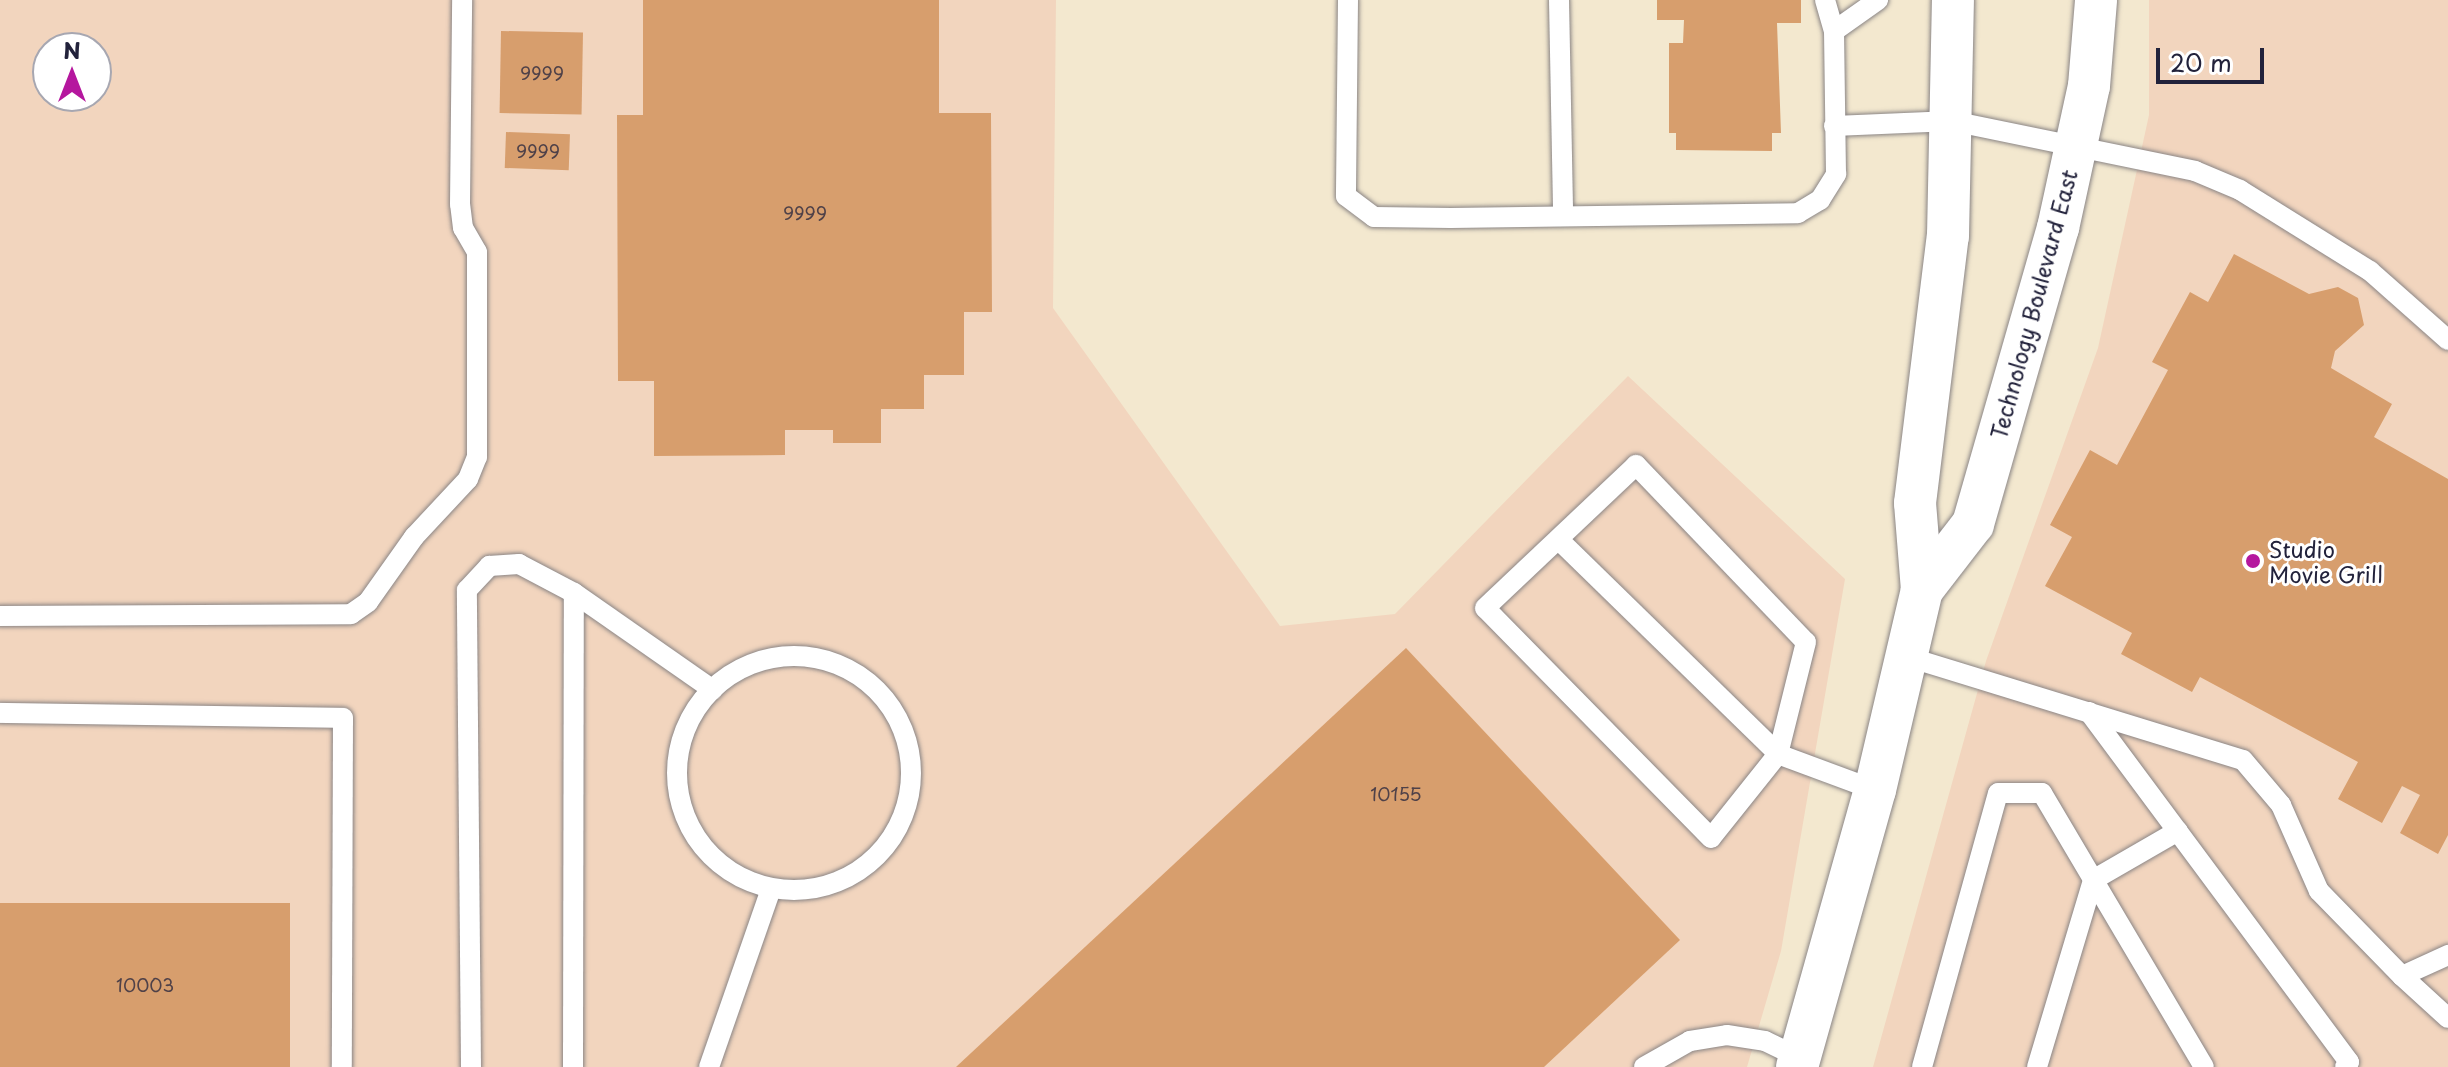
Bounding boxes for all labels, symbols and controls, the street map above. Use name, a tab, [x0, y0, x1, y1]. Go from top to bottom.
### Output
north arrow	[32, 32, 112, 112]
scale bar	[2160, 32, 2268, 82]
text: N	[63, 33, 81, 66]
text: 20 m	[2170, 44, 2232, 80]
house number: 9999	[520, 62, 564, 84]
house number: 9999	[516, 140, 560, 162]
street label: Technology Boulevard East	[1984, 166, 2082, 442]
house number: 9999	[783, 202, 827, 224]
place label: Studio Movie Grill	[2269, 535, 2383, 586]
marker: Studio Movie Grill	[2244, 552, 2262, 570]
house number: 10155	[1370, 783, 1422, 805]
house number: 10003	[116, 974, 174, 996]

